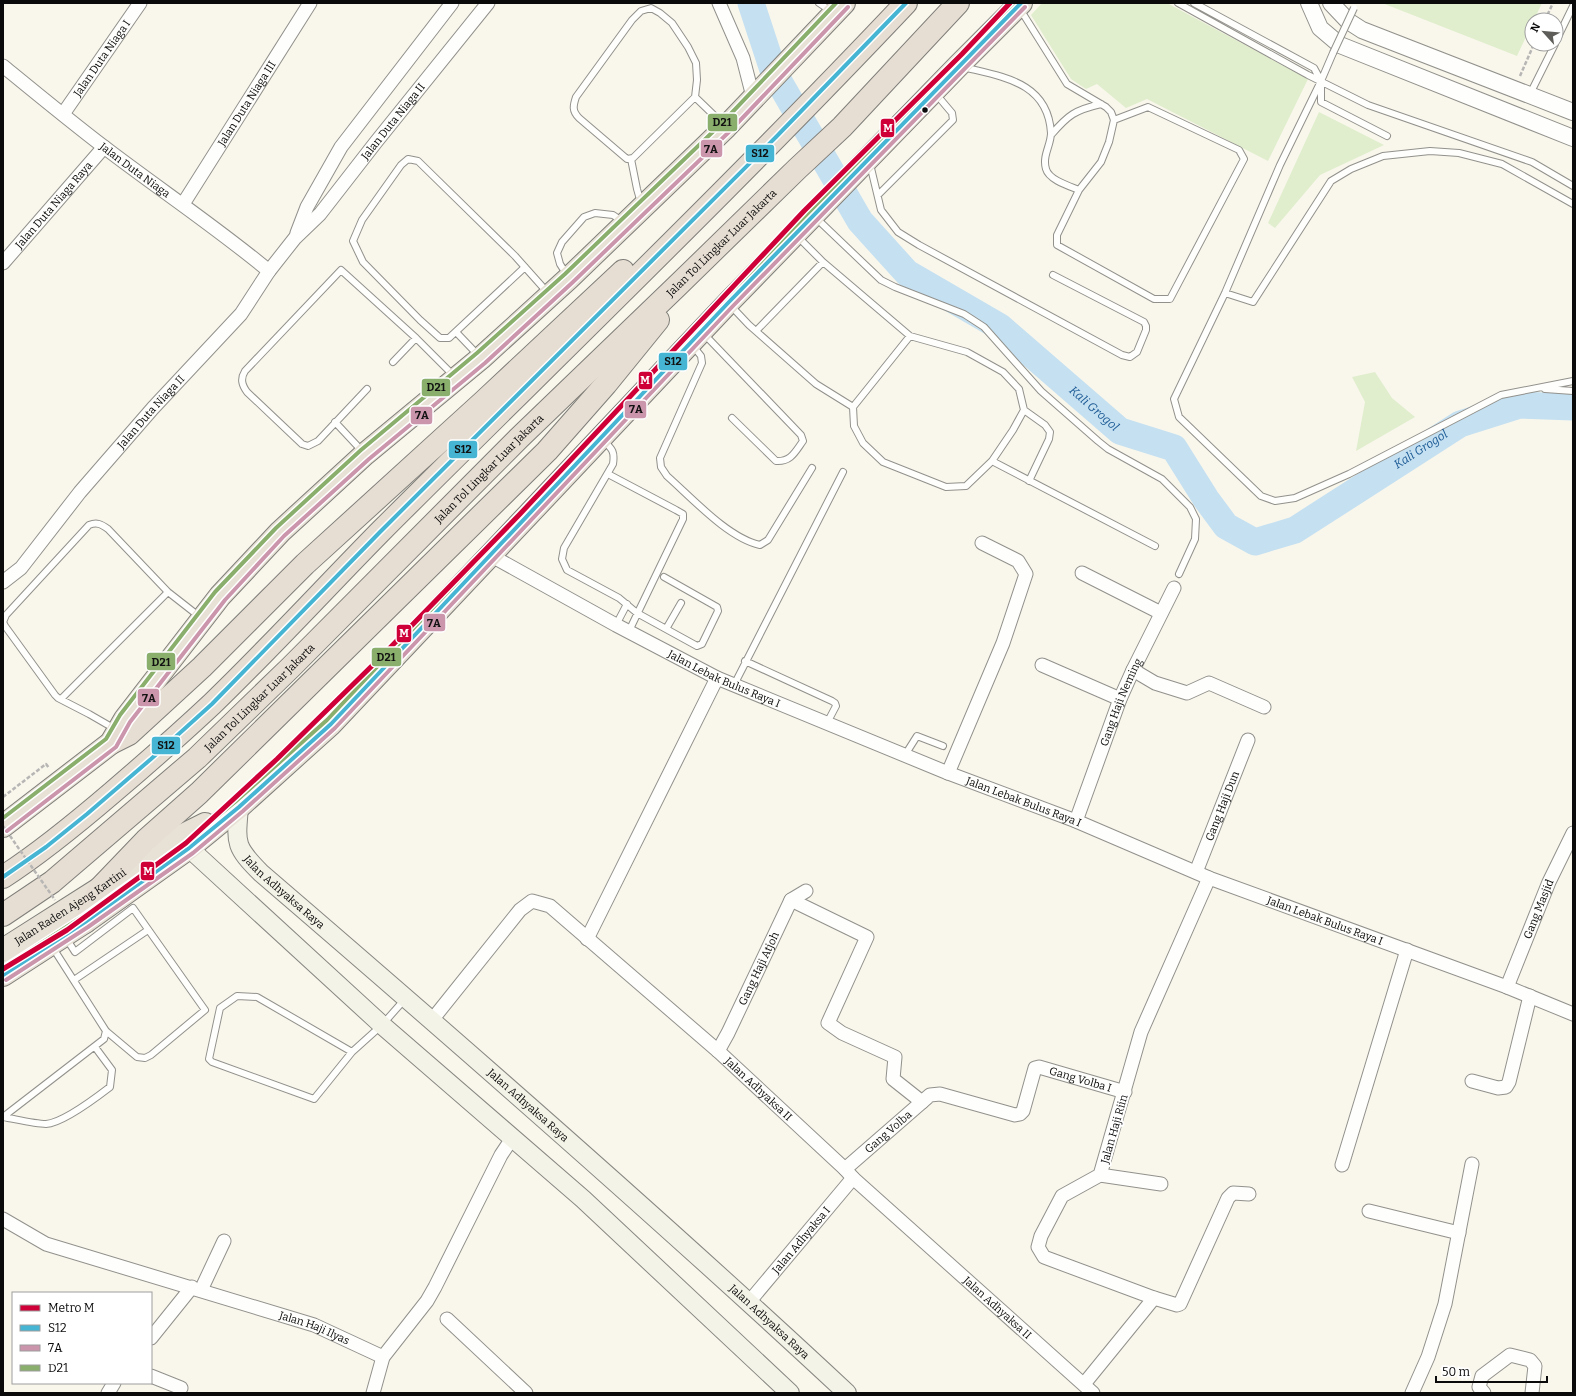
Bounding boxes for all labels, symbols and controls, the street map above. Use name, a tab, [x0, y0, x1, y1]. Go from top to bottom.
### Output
north arrow	[1524, 12, 1564, 52]
street label: Jalan Duta Niaga I	[70, 17, 133, 100]
text: N	[1528, 21, 1543, 34]
street label: Jalan Duta Niaga III	[215, 59, 279, 149]
street label: Jalan Duta Niaga II	[358, 81, 428, 163]
unlabelled marker	[920, 105, 930, 115]
line badge: D21	[707, 113, 738, 132]
text: D21	[713, 116, 732, 129]
line badge: M	[880, 118, 895, 138]
text: M	[883, 122, 893, 135]
street label: Jalan Duta Niaga	[96, 139, 172, 201]
line badge: 7A	[700, 139, 723, 158]
text: 7A	[704, 143, 718, 156]
line badge: S12	[745, 144, 775, 163]
text: S12	[751, 147, 769, 160]
street label: Jalan Duta Niaga Raya	[12, 159, 95, 252]
street label: Jalan Tol Lingkar Luar Jakarta	[663, 187, 779, 300]
line badge: S12	[658, 352, 688, 371]
text: S12	[664, 355, 682, 368]
line badge: M	[638, 371, 653, 390]
street label: Jalan Duta Niaga II	[114, 373, 187, 452]
text: M	[640, 374, 650, 387]
line badge: D21	[421, 378, 451, 397]
text: D21	[427, 381, 446, 394]
water label: Kali Grogol	[1066, 383, 1122, 434]
line badge: 7A	[624, 400, 647, 419]
text: 7A	[629, 403, 643, 416]
line badge: 7A	[410, 406, 433, 425]
text: 7A	[415, 409, 429, 422]
street label: Jalan Tol Lingkar Luar Jakarta	[431, 412, 546, 527]
water label: Kali Grogol	[1391, 427, 1450, 472]
line badge: S12	[448, 440, 478, 459]
text: S12	[454, 443, 472, 456]
line badge: 7A	[423, 613, 446, 632]
text: 7A	[427, 617, 441, 630]
line badge: M	[396, 624, 412, 643]
text: M	[399, 627, 409, 640]
street label: Jalan Tol Lingkar Luar Jakarta	[201, 641, 318, 755]
line badge: D21	[371, 647, 402, 667]
street label: Jalan Lebak Bulus Raya I	[665, 647, 782, 710]
text: D21	[377, 651, 396, 664]
line badge: D21	[146, 652, 176, 671]
text: D21	[152, 656, 171, 669]
street label: Gang Haji Neming	[1098, 656, 1145, 748]
line badge: 7A	[137, 688, 160, 707]
text: 7A	[142, 692, 156, 705]
line badge: S12	[151, 736, 181, 755]
text: S12	[157, 739, 175, 752]
street label: Gang Haji Dun	[1203, 769, 1242, 843]
street label: Jalan Lebak Bulus Raya I	[963, 774, 1083, 830]
street label: Jalan Adhyaksa Raya	[240, 852, 327, 932]
line badge: M	[140, 861, 155, 881]
street label: Jalan Raden Ajeng Kartini	[12, 865, 129, 948]
text: M	[143, 865, 153, 878]
street label: Gang Masjid	[1521, 877, 1557, 941]
street label: Jalan Lebak Bulus Raya I	[1264, 894, 1385, 948]
street label: Gang Haji Atjoh	[736, 930, 782, 1008]
street label: Jalan Adhyaksa II	[721, 1054, 795, 1124]
street label: Gang Volba I	[1048, 1064, 1113, 1095]
street label: Jalan Adhyaksa Raya	[484, 1066, 571, 1145]
street label: Jalan Haji Riin	[1098, 1093, 1131, 1166]
street label: Gang Volba	[862, 1108, 914, 1156]
street label: Jalan Adhyaksa I	[769, 1204, 833, 1277]
street label: Jalan Adhyaksa II	[960, 1273, 1034, 1342]
street label: Jalan Adhyaksa Raya	[726, 1281, 812, 1362]
legend	[12, 1292, 152, 1384]
text: Metro M	[48, 1301, 95, 1315]
street label: Jalan Haji Ilyas	[277, 1309, 352, 1348]
text: S12	[48, 1321, 66, 1335]
text: 7A	[48, 1341, 63, 1355]
scale bar	[1436, 1358, 1547, 1384]
text: D21	[48, 1361, 68, 1375]
text: 50 m	[1442, 1365, 1471, 1379]

